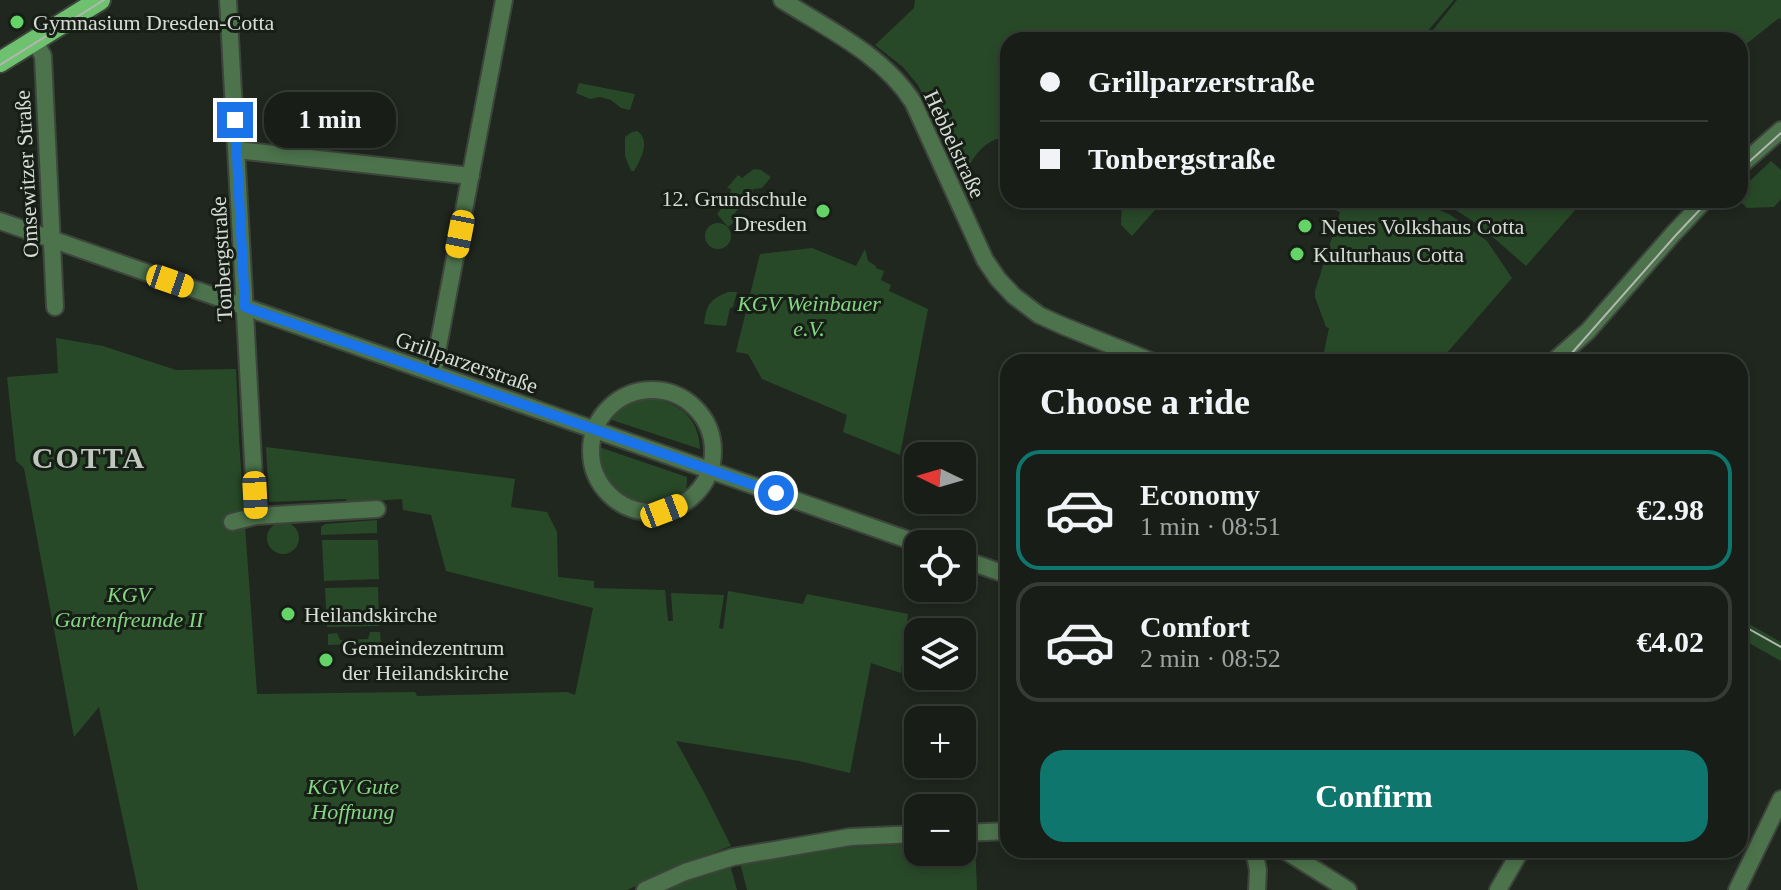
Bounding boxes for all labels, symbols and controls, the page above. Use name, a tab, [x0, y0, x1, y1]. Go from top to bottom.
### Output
place label: Gymnasium Dresden-Cotta	[33, 10, 275, 35]
marker: Gymnasium Dresden-Cotta	[8, 13, 26, 31]
text: Grillparzerstraße	[1088, 65, 1315, 98]
street label: Hebbelstraße	[919, 86, 990, 202]
street label: Omsewitzer Straße	[10, 89, 43, 259]
callout: 1 min	[263, 92, 395, 148]
route end	[217, 102, 253, 138]
text: 1 min	[299, 105, 361, 134]
text: Tonbergstraße	[1088, 142, 1275, 175]
place label: 12. Grundschule Dresden	[662, 186, 807, 236]
street label: Tonbergstraße	[206, 196, 237, 322]
marker: 12. Grundschule Dresden	[814, 202, 832, 220]
car	[444, 208, 476, 260]
place label: Neues Volkshaus Cotta	[1321, 214, 1525, 239]
marker: Neues Volkshaus Cotta	[1296, 217, 1314, 235]
place label: Kulturhaus Cotta	[1313, 242, 1464, 267]
marker: Kulturhaus Cotta	[1288, 245, 1306, 263]
car	[143, 262, 197, 300]
park label: KGV Weinbauer e.V.	[736, 291, 881, 341]
street label: Grillparzerstraße	[392, 326, 541, 399]
text: Choose a ride	[1040, 382, 1250, 422]
district label: COTTA	[32, 441, 146, 474]
north arrow	[904, 442, 976, 514]
map controls	[904, 442, 976, 866]
car	[242, 470, 268, 520]
icon: car	[1044, 474, 1116, 546]
route start	[758, 475, 794, 511]
text: Economy	[1140, 478, 1260, 511]
car	[637, 491, 691, 531]
text: €2.98	[1637, 493, 1704, 526]
text: 1 min · 08:51	[1140, 512, 1281, 541]
button: locate	[904, 530, 976, 602]
park label: KGV Gartenfreunde II	[55, 582, 205, 632]
place label: Heilandskirche	[304, 602, 437, 627]
marker: Heilandskirche	[279, 605, 297, 623]
icon: car	[1044, 606, 1116, 678]
text: Comfort	[1140, 610, 1250, 643]
button: layers	[904, 618, 976, 690]
text: €4.02	[1637, 625, 1704, 658]
place label: Gemeindezentrum der Heilandskirche	[342, 635, 509, 685]
text: 2 min · 08:52	[1140, 644, 1281, 673]
marker: Gemeindezentrum der Heilandskirche	[317, 651, 335, 669]
button: +	[904, 706, 976, 778]
button: Confirm	[1040, 750, 1708, 842]
park label: KGV Gute Hoffnung	[306, 774, 399, 824]
button: −	[904, 794, 976, 866]

